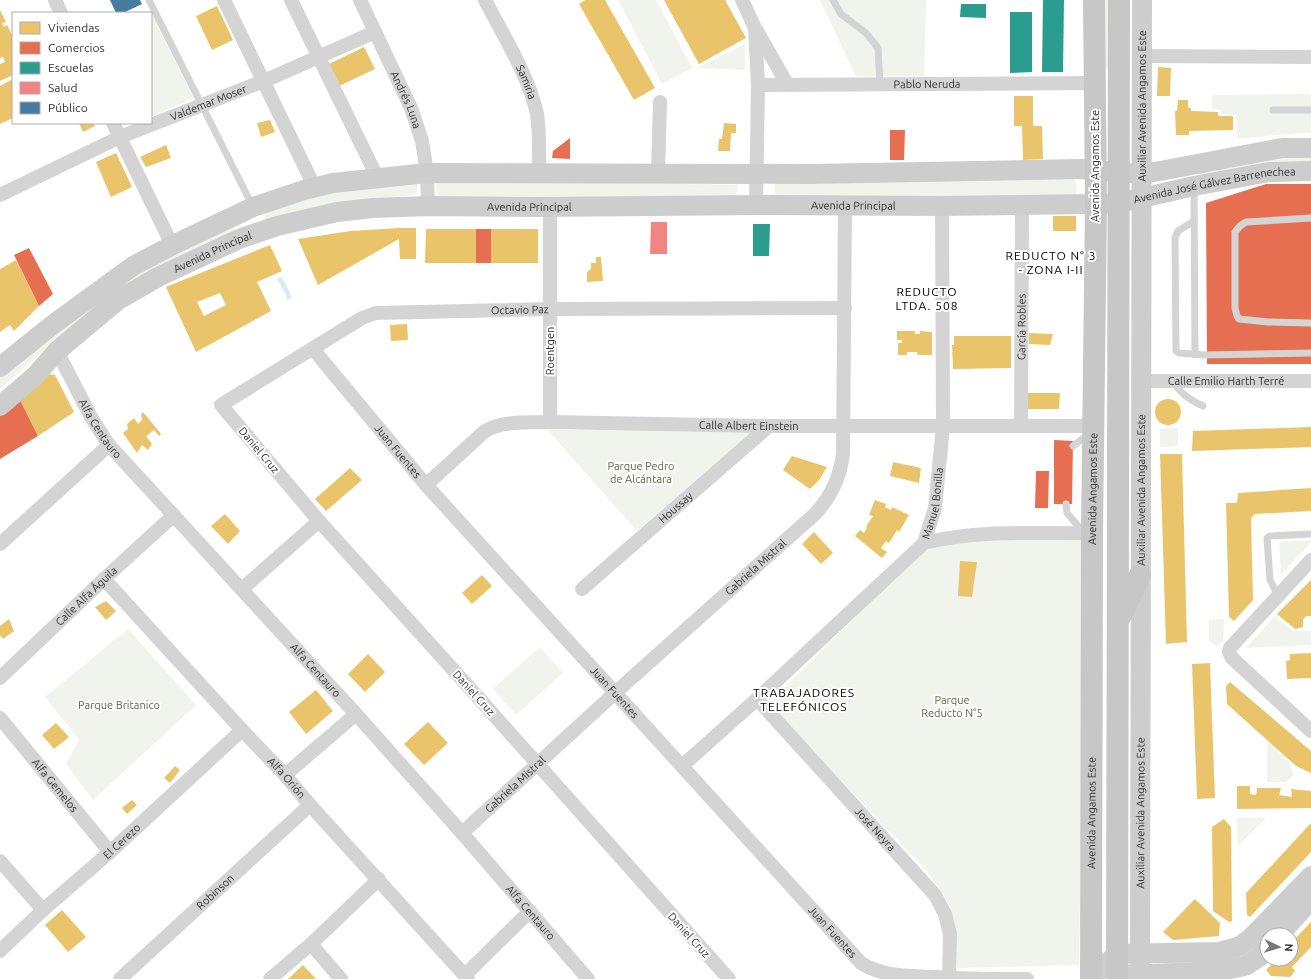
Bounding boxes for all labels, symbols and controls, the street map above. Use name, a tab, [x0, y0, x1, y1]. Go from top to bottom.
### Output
legend	[12, 12, 152, 124]
text: Viviendas	[48, 21, 100, 34]
street label: Auxiliar Avenida Angamos Este	[1136, 30, 1148, 182]
text: Comercios	[48, 41, 105, 54]
text: Escuelas	[48, 61, 94, 74]
street label: Samiria	[514, 63, 539, 101]
street label: Andrés Luna	[388, 69, 423, 130]
street label: Pablo Neruda	[894, 78, 960, 90]
text: Salud	[48, 81, 77, 94]
street label: Valdemar Moser	[168, 82, 249, 123]
text: Público	[48, 101, 88, 114]
street label: Avenida Angamos Este	[1089, 110, 1101, 222]
street label: Avenida José Gálvez Barrenechea	[1132, 165, 1296, 206]
street label: Avenida Principal	[811, 199, 896, 212]
street label: Avenida Principal	[487, 201, 572, 213]
street label: Avenida Principal	[171, 229, 253, 275]
district label: REDUCTO N° 3 - ZONA I-II	[1006, 249, 1096, 276]
district label: REDUCTO LTDA. 508	[895, 285, 959, 312]
street label: García Robles	[1015, 293, 1028, 360]
street label: Octavio Paz	[491, 303, 549, 316]
street label: Roentgen	[544, 327, 556, 375]
street label: Calle Emilio Harth Terré	[1168, 375, 1284, 387]
street label: Alfa Centauro	[77, 397, 124, 461]
street label: Auxiliar Avenida Angamos Este	[1135, 414, 1147, 566]
street label: Calle Albert Einstein	[699, 419, 799, 432]
street label: Juan Fuentes	[372, 422, 424, 481]
street label: Daniel Cruz	[236, 425, 282, 475]
street label: Avenida Angamos Este	[1086, 433, 1099, 545]
park label: Parque Pedro de Alcántara	[607, 460, 675, 485]
street label: Manuel Bonilla	[920, 467, 945, 541]
street label: Houssay	[656, 489, 695, 525]
street label: Gabriela Mistral	[723, 537, 788, 598]
street label: Calle Alfa Águila	[53, 564, 120, 628]
street label: Alfa Centauro	[288, 641, 343, 699]
street label: Juan Fuentes	[588, 664, 641, 721]
street label: Daniel Cruz	[451, 668, 497, 718]
district label: TRABAJADORES TELEFÓNICOS	[753, 686, 855, 713]
park label: Parque Reducto N°5	[921, 694, 983, 719]
park label: Parque Britanico	[78, 699, 160, 711]
street label: Auxiliar Avenida Angamos Este	[1134, 737, 1146, 889]
street label: Gabriela Mistral	[482, 754, 548, 815]
street label: Alfa Orión	[265, 755, 308, 801]
street label: Alfa Gemelos	[30, 756, 81, 815]
street label: Avenida Angamos Este	[1085, 757, 1097, 869]
street label: José Neyra	[853, 805, 898, 853]
street label: El Cerezo	[101, 821, 143, 861]
street label: Robinson	[194, 872, 236, 912]
street label: Alfa Centauro	[504, 883, 557, 942]
street label: Juan Fuentes	[806, 904, 859, 960]
street label: Daniel Cruz	[666, 910, 712, 960]
north arrow	[1259, 927, 1299, 967]
text: N	[1283, 943, 1295, 952]

